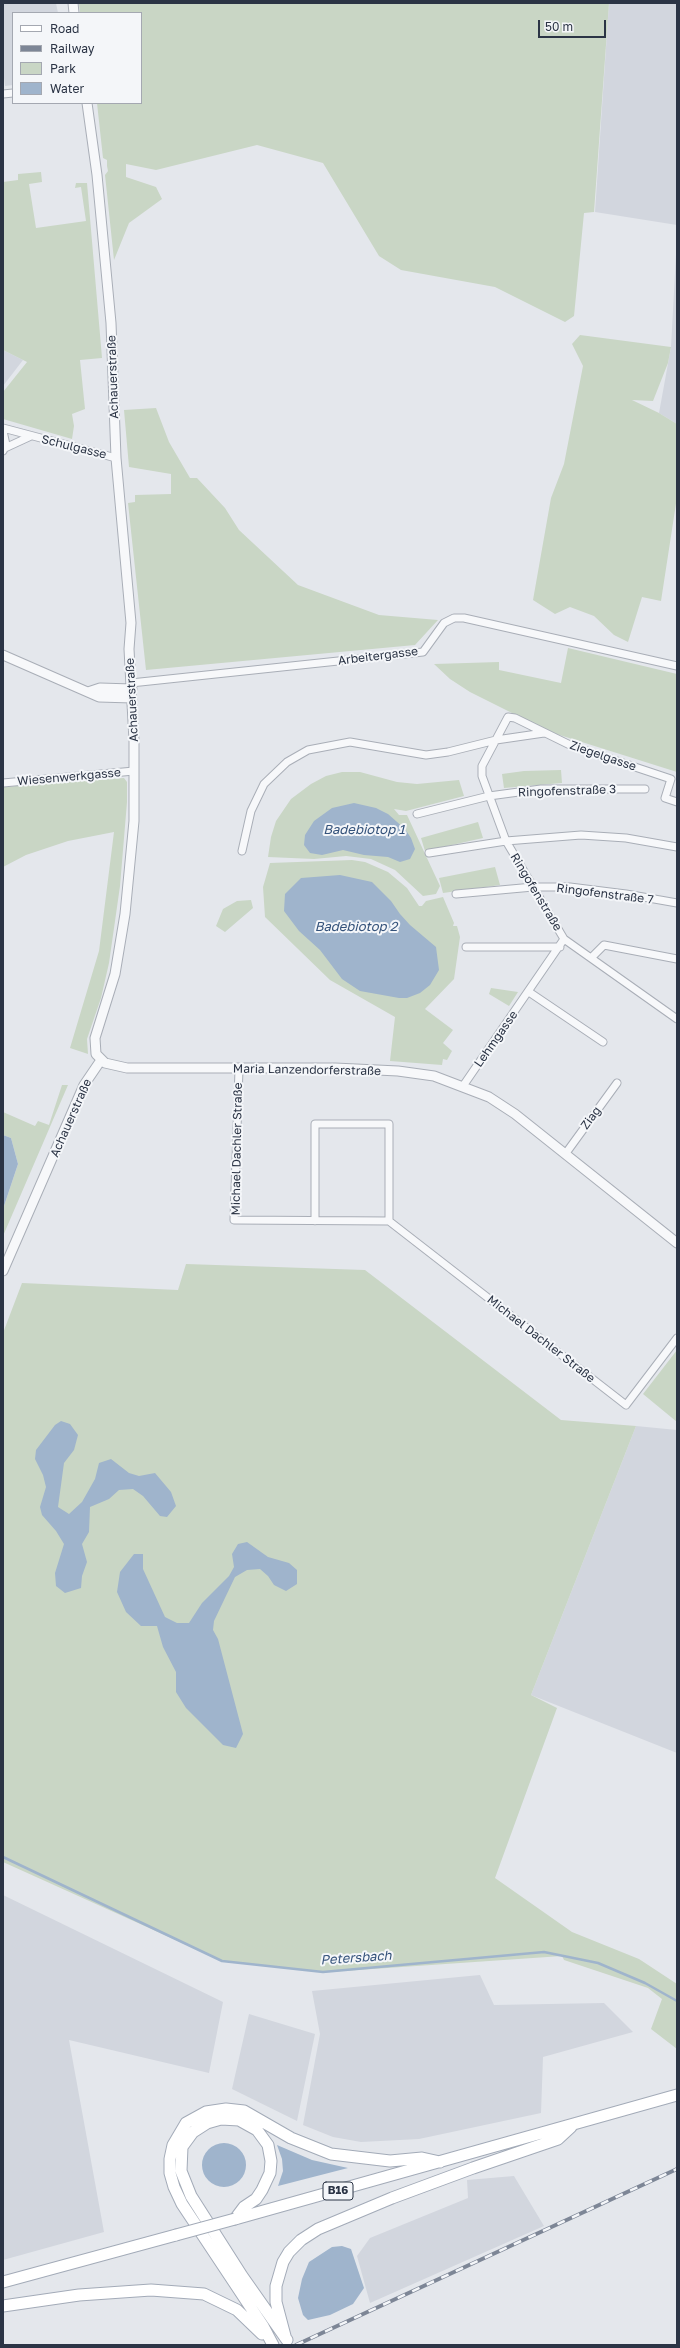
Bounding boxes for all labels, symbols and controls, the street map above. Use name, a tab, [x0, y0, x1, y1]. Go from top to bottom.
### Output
legend	[12, 12, 142, 104]
scale bar	[540, 12, 608, 38]
text: 50 m	[545, 19, 573, 34]
text: Road	[50, 21, 79, 36]
text: Railway	[50, 41, 95, 56]
text: Park	[50, 61, 76, 76]
text: Water	[50, 81, 84, 96]
street label: Achauerstraße	[104, 335, 122, 419]
street label: Schulgasse	[40, 432, 108, 462]
street label: Arbeitergasse	[337, 644, 419, 668]
street label: Achauerstraße	[123, 658, 141, 742]
street label: Ziegelgasse	[568, 738, 638, 774]
street label: Wiesenwerkgasse	[17, 765, 121, 789]
street label: Ringofenstraße 3	[518, 782, 616, 800]
water label: Badebiotop 1	[323, 822, 405, 838]
street label: Ringofenstraße	[507, 850, 565, 934]
street label: Ringofenstraße 7	[556, 881, 654, 907]
water label: Badebiotop 2	[315, 919, 397, 935]
street label: Lehmgasse	[471, 1008, 521, 1070]
street label: Maria Lanzendorferstraße	[233, 1062, 381, 1078]
street label: Achauerstraße	[47, 1077, 95, 1159]
street label: Michael Dachler Straße	[229, 1082, 245, 1216]
street label: Ziag	[578, 1104, 604, 1132]
street label: Michael Dachler Straße	[484, 1292, 598, 1386]
water label: Petersbach	[320, 1948, 392, 1968]
road number: B16	[323, 2182, 353, 2200]

